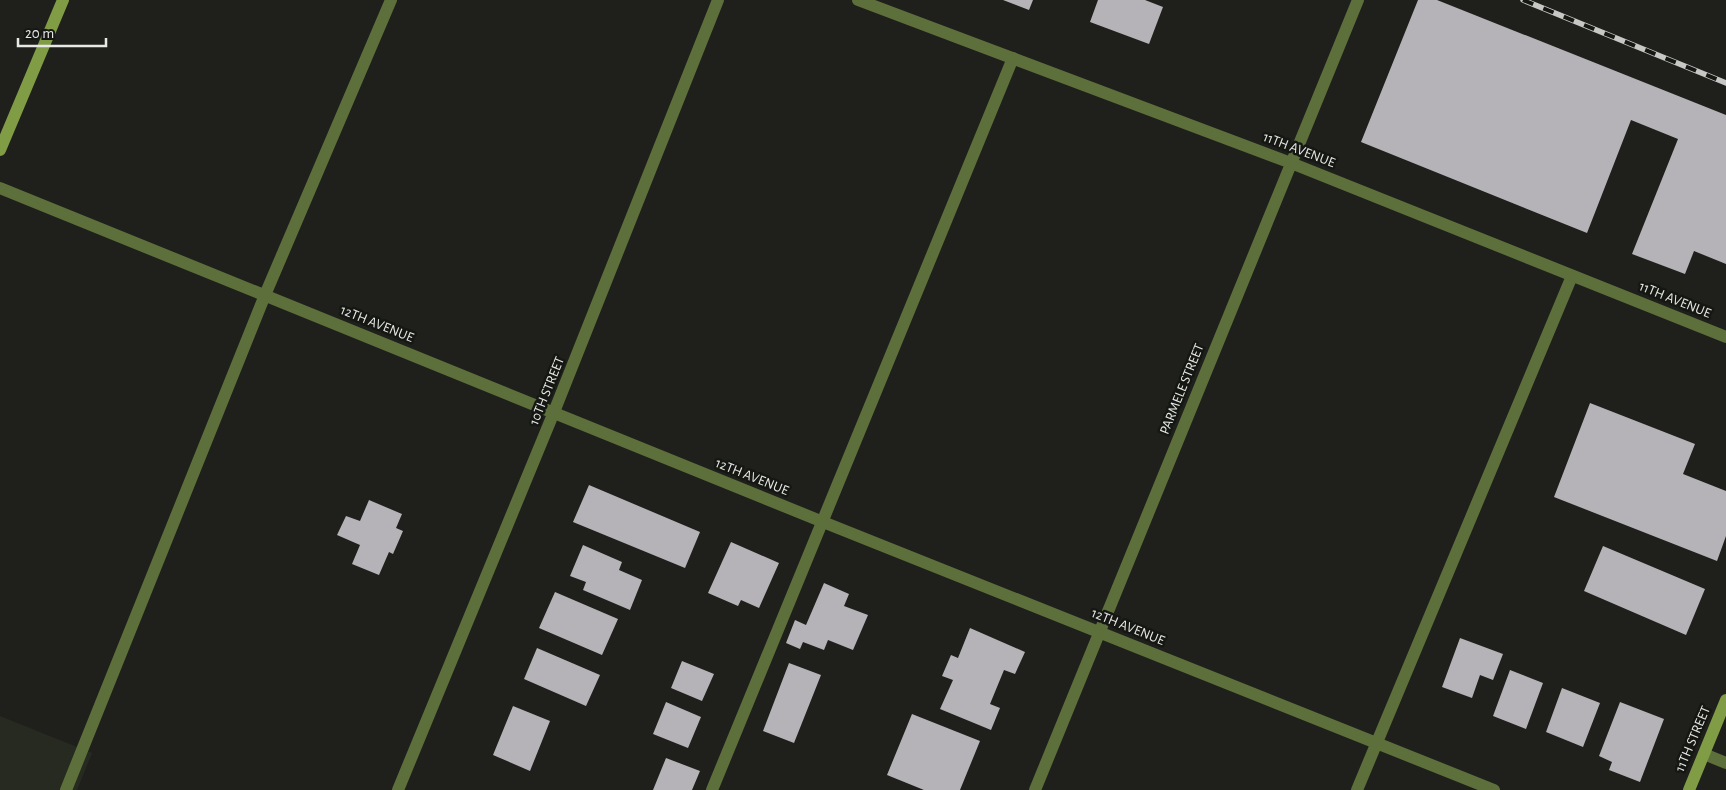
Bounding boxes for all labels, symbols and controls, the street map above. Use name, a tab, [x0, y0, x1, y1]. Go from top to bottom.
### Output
scale bar	[18, 15, 105, 47]
text: 20 m	[25, 26, 54, 41]
street label: 11TH AVENUE	[1261, 130, 1337, 170]
street label: 11TH AVENUE	[1637, 279, 1713, 321]
street label: 12TH AVENUE	[338, 303, 416, 345]
street label: PARMELE STREET	[1157, 342, 1207, 436]
street label: 10TH STREET	[527, 355, 567, 427]
street label: 12TH AVENUE	[713, 456, 791, 498]
street label: 12TH AVENUE	[1089, 606, 1167, 648]
street label: 11TH STREET	[1673, 704, 1713, 774]

